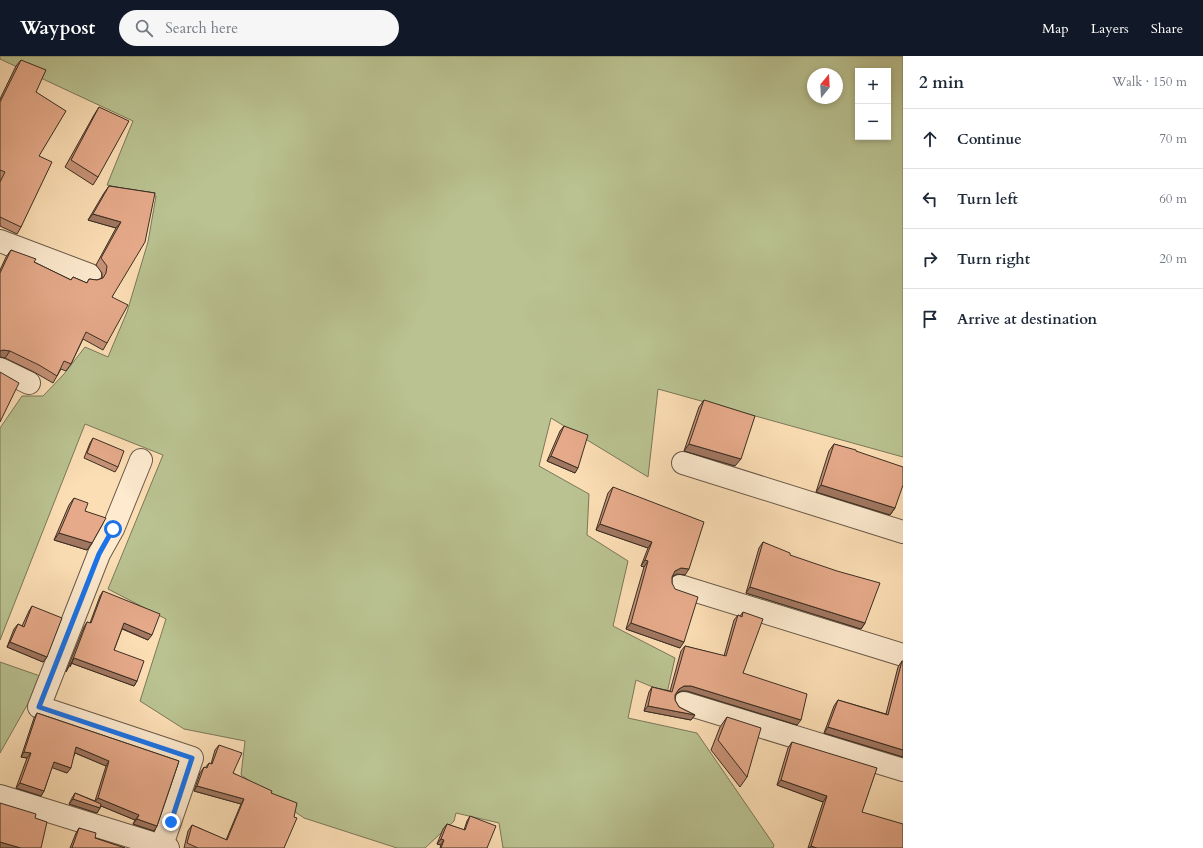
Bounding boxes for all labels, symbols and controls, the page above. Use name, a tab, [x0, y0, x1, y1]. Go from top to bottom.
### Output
search box	[119, 10, 399, 46]
text: Waypost	[20, 15, 95, 41]
icon: search	[133, 17, 155, 39]
text: Search here	[165, 18, 238, 38]
text: Map	[1042, 19, 1069, 38]
text: Layers	[1091, 19, 1129, 38]
text: Share	[1151, 19, 1183, 38]
north arrow	[807, 68, 843, 104]
map controls	[855, 68, 891, 140]
button: +	[855, 68, 891, 104]
text: 2 min	[919, 71, 964, 94]
text: Walk · 150 m	[1112, 73, 1187, 91]
button: −	[855, 104, 891, 140]
icon: ahead	[919, 128, 941, 150]
text: Continue	[957, 129, 1022, 149]
text: 70 m	[1159, 130, 1187, 148]
icon: left	[919, 188, 941, 210]
text: Turn left	[957, 189, 1018, 209]
text: 60 m	[1159, 190, 1187, 208]
icon: right	[919, 248, 941, 270]
text: Turn right	[957, 249, 1030, 269]
text: 20 m	[1159, 250, 1187, 268]
icon: arrive	[919, 308, 941, 330]
text: Arrive at destination	[957, 309, 1097, 329]
route start	[104, 520, 122, 538]
route end	[162, 813, 180, 831]

